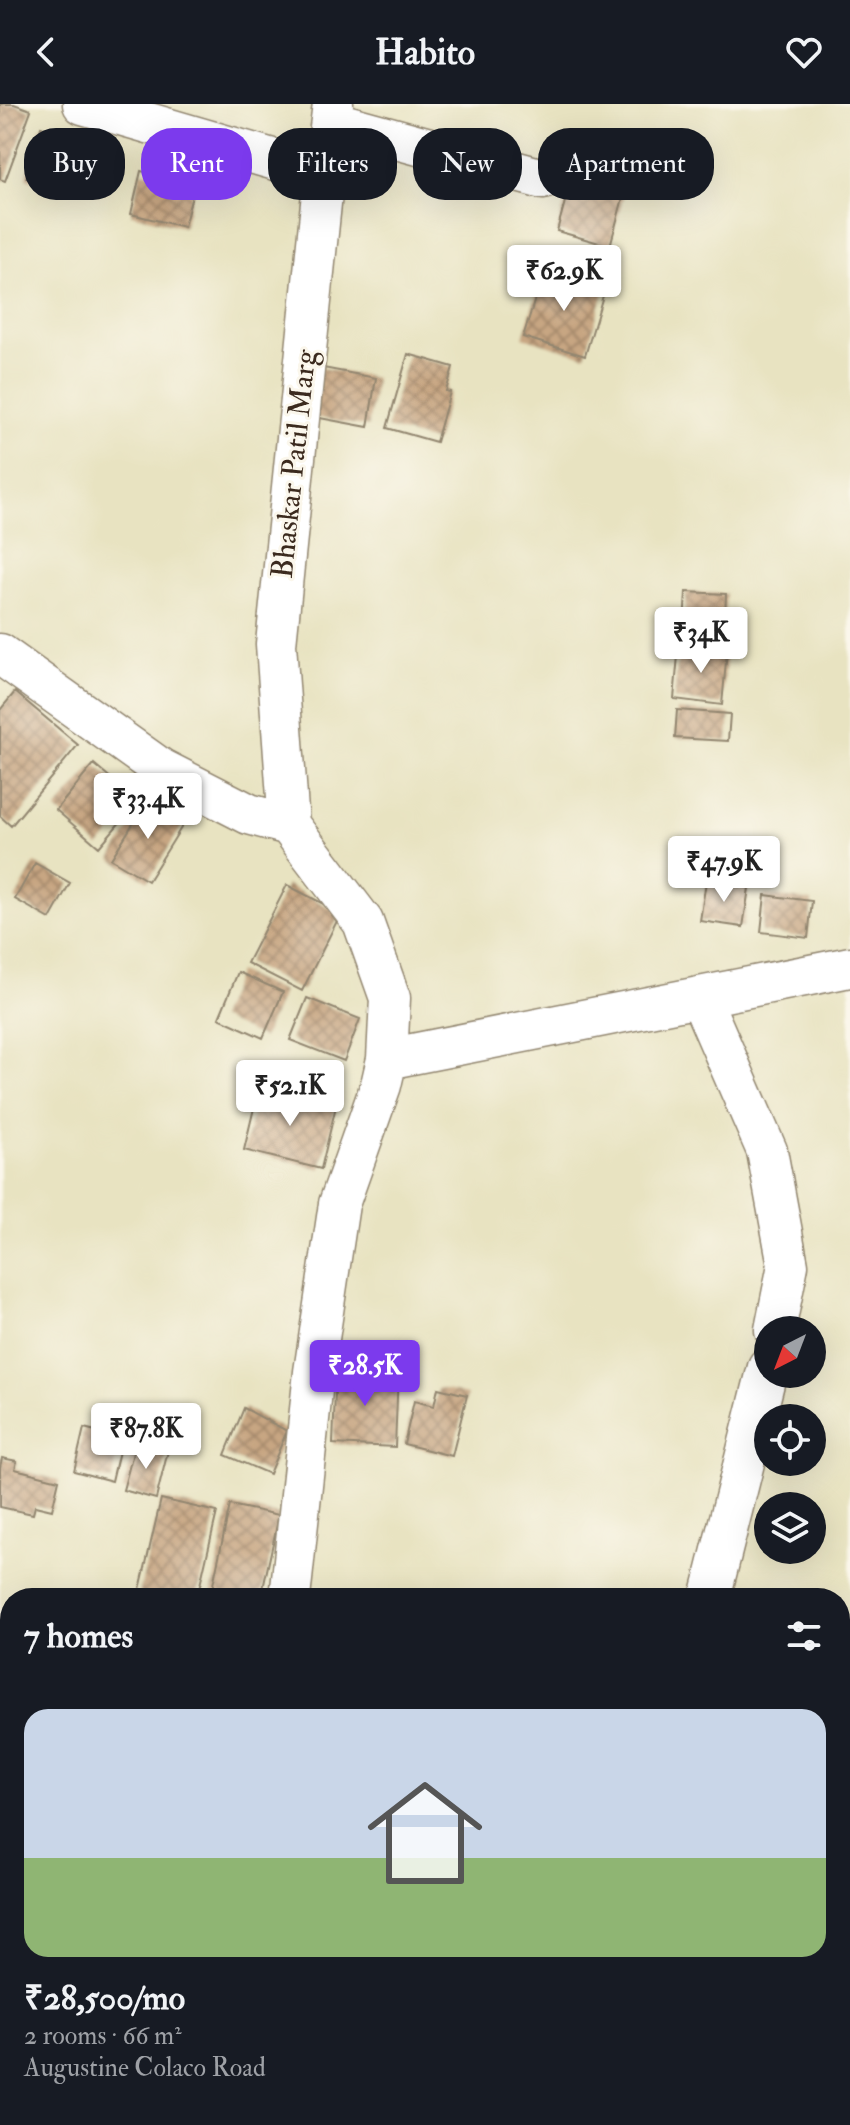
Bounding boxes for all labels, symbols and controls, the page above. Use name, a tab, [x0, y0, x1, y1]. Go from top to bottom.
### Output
icon: back	[24, 30, 68, 74]
text: Habito	[375, 30, 475, 75]
icon: heart	[782, 30, 826, 74]
chip: Buy	[24, 128, 125, 200]
chip: Rent	[141, 128, 252, 200]
chip: Filters	[268, 128, 397, 200]
chip: New	[413, 128, 522, 200]
chip: Apartment	[538, 128, 714, 200]
pin: ₹62.9K	[499, 245, 629, 313]
text: ₹62.9K	[525, 255, 603, 287]
street label: Bhaskar Patil Marg	[264, 347, 325, 580]
pin: ₹34K	[654, 607, 748, 675]
text: ₹34K	[673, 617, 729, 649]
pin: ₹33.4K	[83, 773, 213, 841]
text: ₹33.4K	[112, 783, 184, 815]
pin: ₹47.9K	[659, 836, 789, 904]
text: ₹47.9K	[686, 846, 762, 878]
pin: ₹52.1K	[225, 1060, 355, 1128]
text: ₹52.1K	[254, 1070, 326, 1102]
north arrow	[754, 1316, 826, 1388]
map controls	[754, 1316, 826, 1564]
pin: ₹28.5K	[300, 1340, 430, 1408]
text: ₹28.5K	[328, 1350, 402, 1382]
pin: ₹87.8K	[81, 1403, 211, 1471]
button: locate	[754, 1404, 826, 1476]
text: ₹87.8K	[109, 1413, 183, 1445]
button: layers	[754, 1492, 826, 1564]
icon: filters	[782, 1614, 826, 1658]
text: 7 homes	[24, 1615, 133, 1658]
icon: home	[353, 1761, 497, 1905]
text: ₹28,500/mo	[24, 1977, 185, 2020]
text: 2 rooms · 66 m²	[24, 2020, 182, 2052]
text: Augustine Colaco Road	[24, 2052, 266, 2084]

